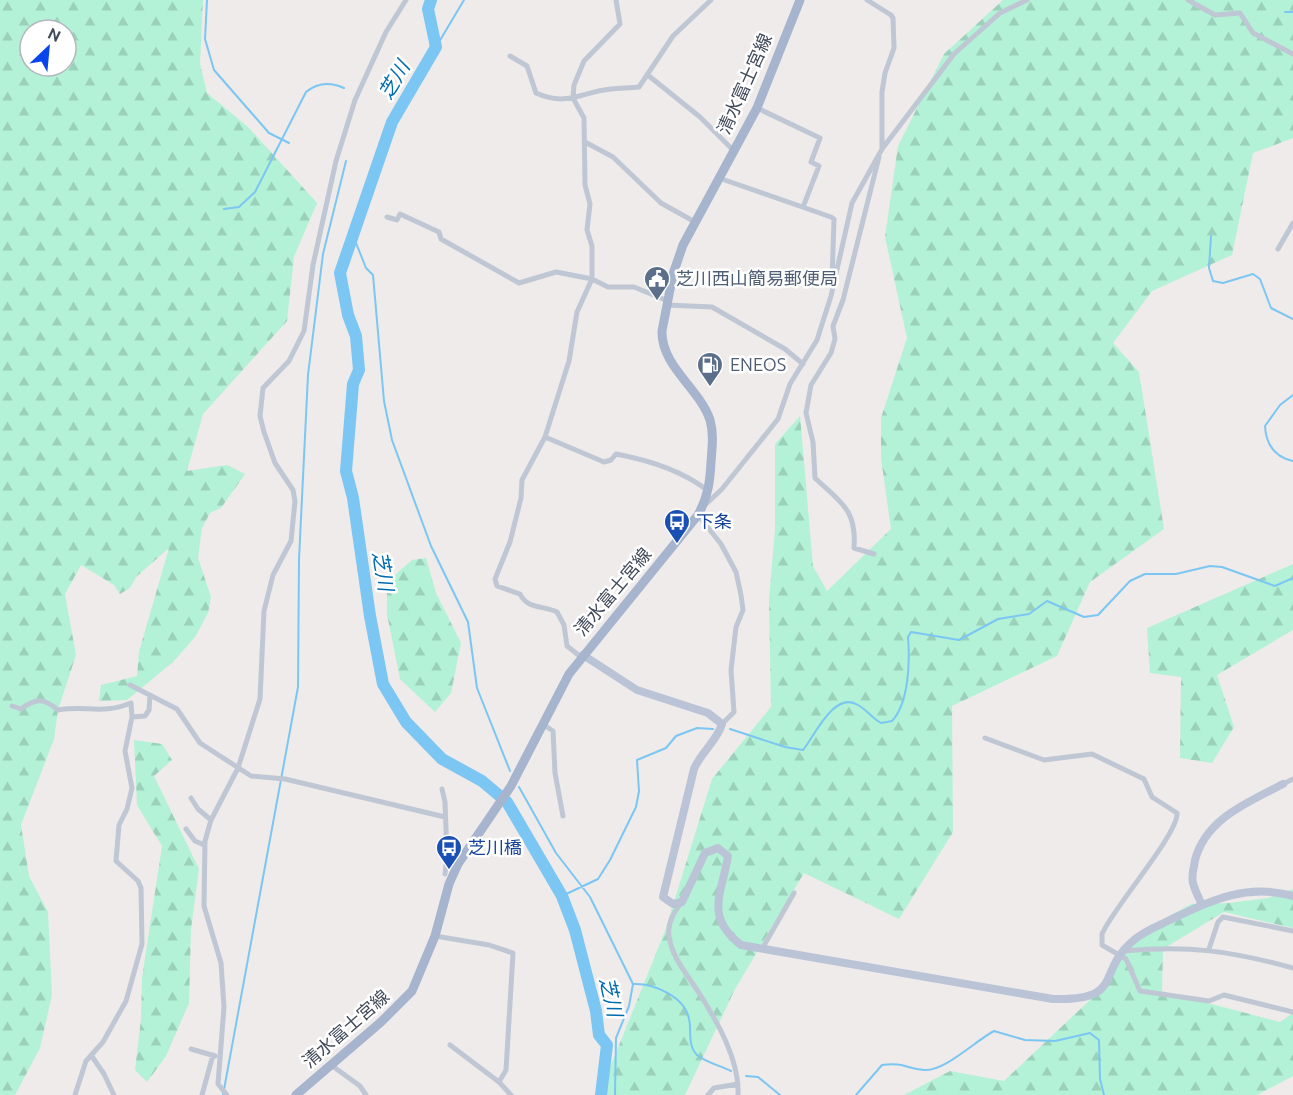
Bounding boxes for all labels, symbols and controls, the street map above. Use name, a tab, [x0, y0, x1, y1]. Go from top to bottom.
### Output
north arrow	[18, 18, 78, 78]
text: N	[45, 24, 64, 45]
street label: 清水富士宮線	[713, 30, 775, 137]
water label: 芝川	[373, 55, 415, 103]
public building icon: 芝川西山簡易郵便局	[642, 264, 672, 302]
place label: 芝川西山簡易郵便局	[676, 268, 838, 288]
fuel station icon: ENEOS	[695, 350, 725, 388]
place label: ENEOS	[730, 354, 786, 374]
bus stop icon: 下条	[662, 507, 692, 545]
place label: 下条	[696, 511, 732, 531]
street label: 清水富士宮線	[570, 544, 655, 639]
water label: 芝川	[369, 549, 399, 595]
bus stop icon: 芝川橋	[434, 833, 464, 871]
place label: 芝川橋	[468, 837, 522, 857]
water label: 芝川	[596, 975, 628, 1021]
street label: 清水富士宮線	[298, 985, 393, 1071]

